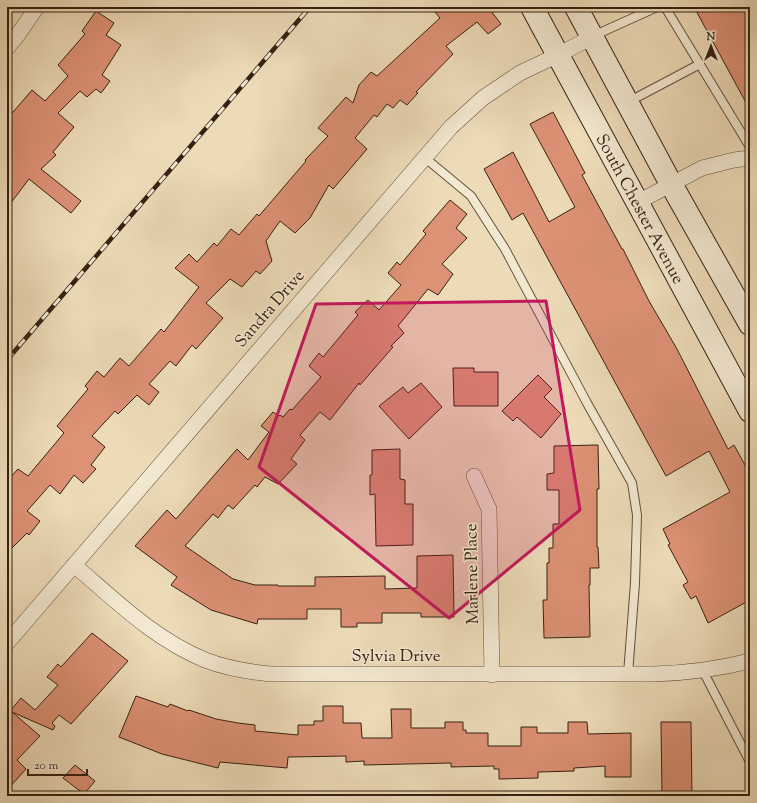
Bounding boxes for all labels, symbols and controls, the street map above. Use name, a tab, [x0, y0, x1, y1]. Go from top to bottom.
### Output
north arrow	[691, 26, 731, 66]
text: N	[706, 29, 716, 45]
street label: South Chester Avenue	[589, 130, 689, 289]
street label: Sandra Drive	[230, 265, 311, 353]
street label: Marlene Place	[460, 523, 486, 625]
street label: Sylvia Drive	[351, 645, 441, 669]
scale bar	[28, 751, 87, 777]
text: 20 m	[34, 757, 59, 775]

